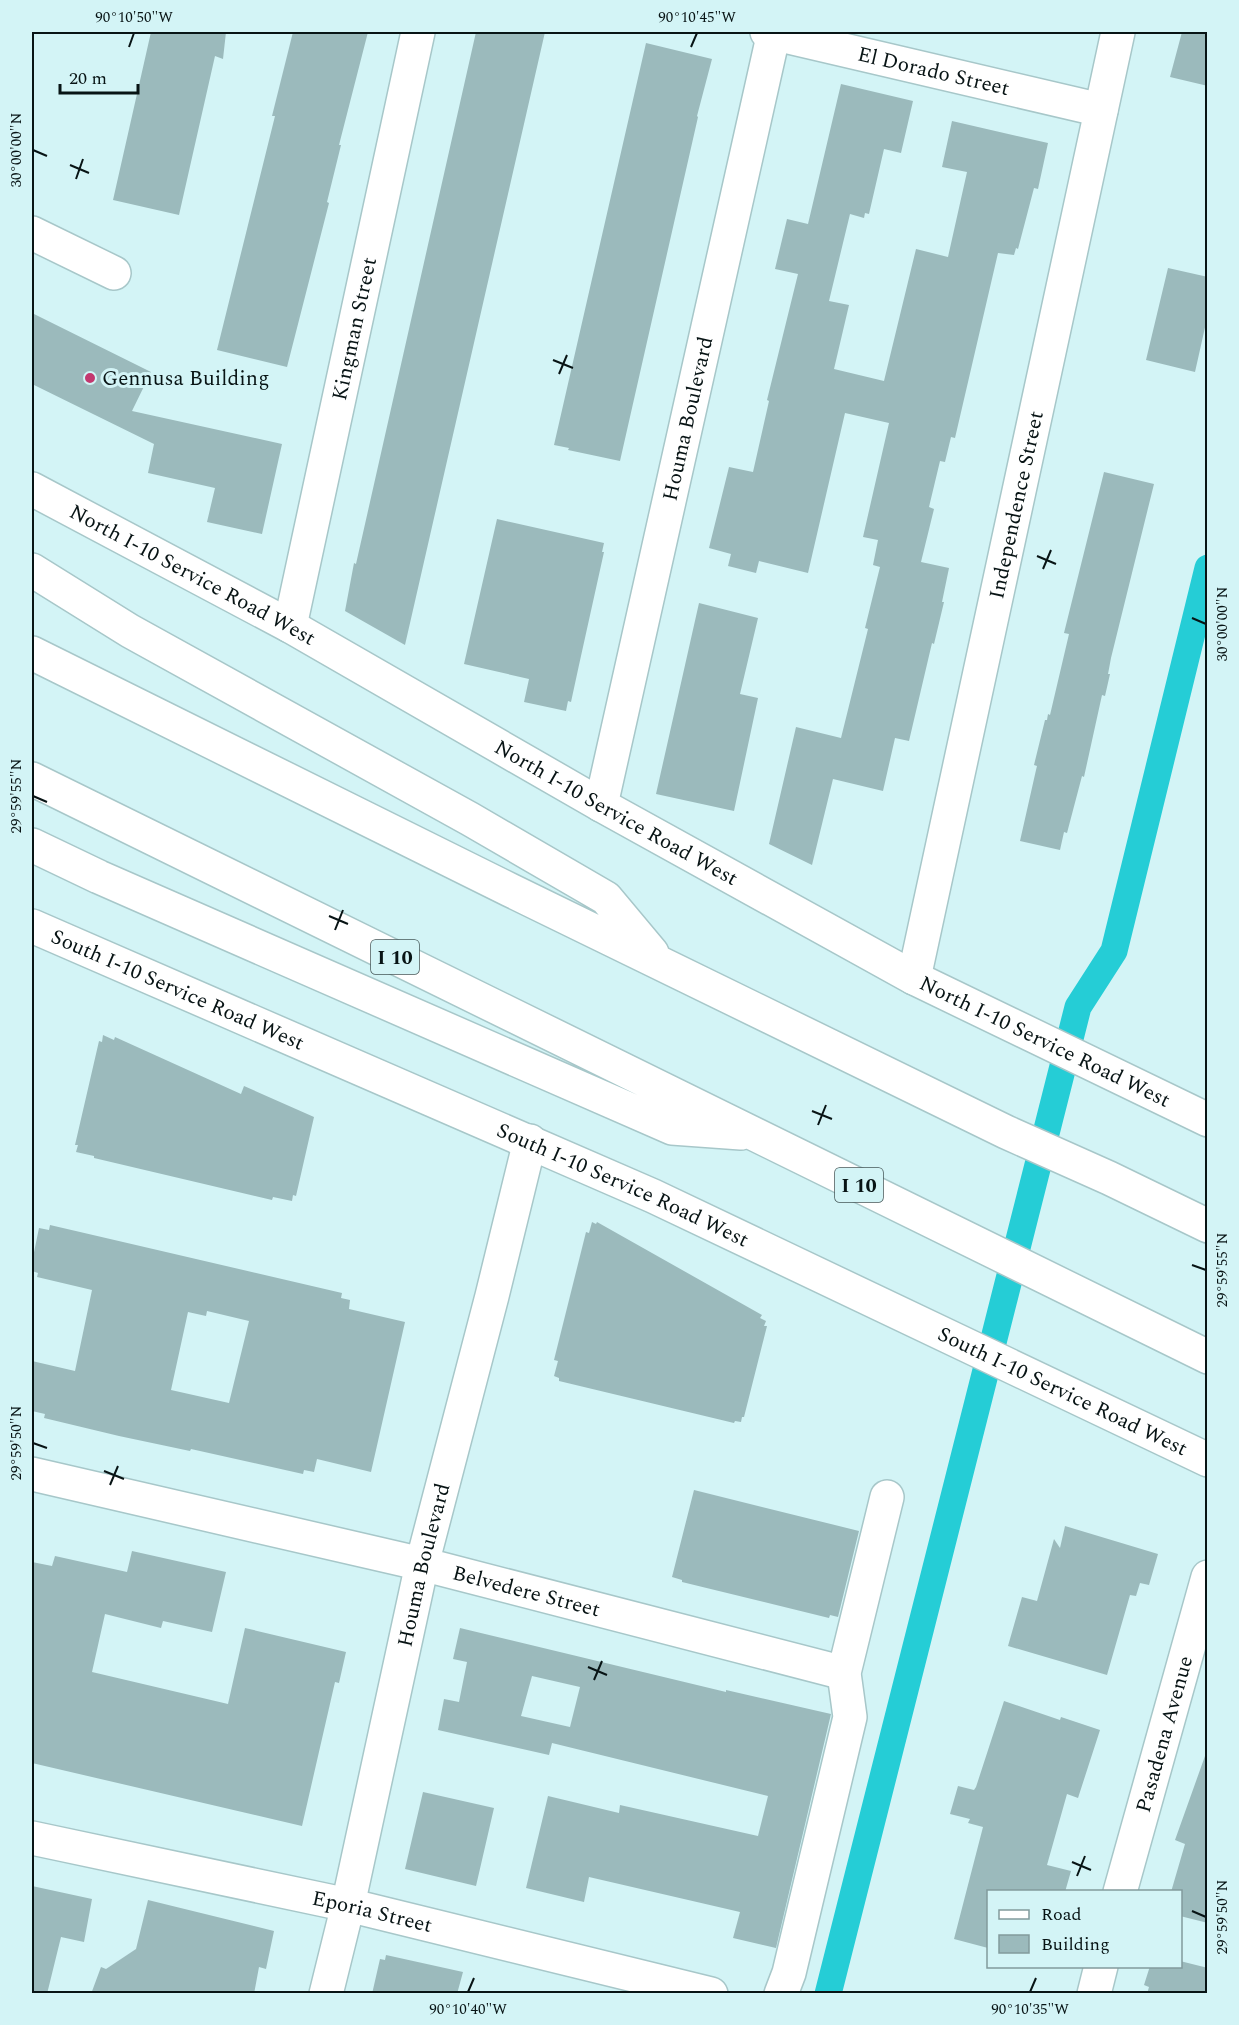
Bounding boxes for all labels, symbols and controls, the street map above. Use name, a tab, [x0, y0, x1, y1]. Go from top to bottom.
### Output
text: 90°10'50"W	[95, 6, 173, 29]
text: 90°10'45"W	[658, 6, 736, 29]
street label: El Dorado Street	[854, 39, 1012, 105]
scale bar	[60, 57, 138, 95]
text: 20 m	[69, 65, 107, 92]
text: 30°00'00"N	[5, 112, 28, 188]
street label: Kingman Street	[324, 254, 386, 404]
street label: Houma Boulevard	[655, 333, 722, 504]
place label: Gennusa Building	[102, 363, 269, 395]
marker: Gennusa Building	[83, 371, 97, 385]
street label: Independence Street	[981, 408, 1053, 602]
street label: North I-10 Service Road West	[63, 497, 321, 654]
text: 30°00'00"N	[1211, 586, 1234, 662]
street label: North I-10 Service Road West	[488, 732, 744, 895]
text: 29°59'55"N	[5, 758, 28, 834]
street label: South I-10 Service Road West	[46, 921, 309, 1060]
road number: I 10	[371, 940, 419, 974]
street label: North I-10 Service Road West	[914, 968, 1175, 1116]
street label: South I-10 Service Road West	[491, 1115, 754, 1256]
road number: I 10	[835, 1168, 883, 1202]
text: 29°59'55"N	[1211, 1232, 1234, 1308]
street label: South I-10 Service Road West	[932, 1319, 1193, 1465]
text: 29°59'50"N	[5, 1405, 28, 1481]
street label: Houma Boulevard	[389, 1480, 459, 1650]
street label: Belvedere Street	[449, 1557, 603, 1626]
street label: Pasadena Avenue	[1128, 1652, 1202, 1816]
text: 29°59'50"N	[1211, 1879, 1234, 1955]
street label: Eporia Street	[309, 1883, 435, 1942]
legend	[987, 1890, 1182, 1968]
text: Road	[1041, 1901, 1082, 1928]
text: Building	[1041, 1931, 1110, 1958]
text: 90°10'40"W	[429, 1998, 507, 2021]
text: 90°10'35"W	[991, 1998, 1069, 2021]

